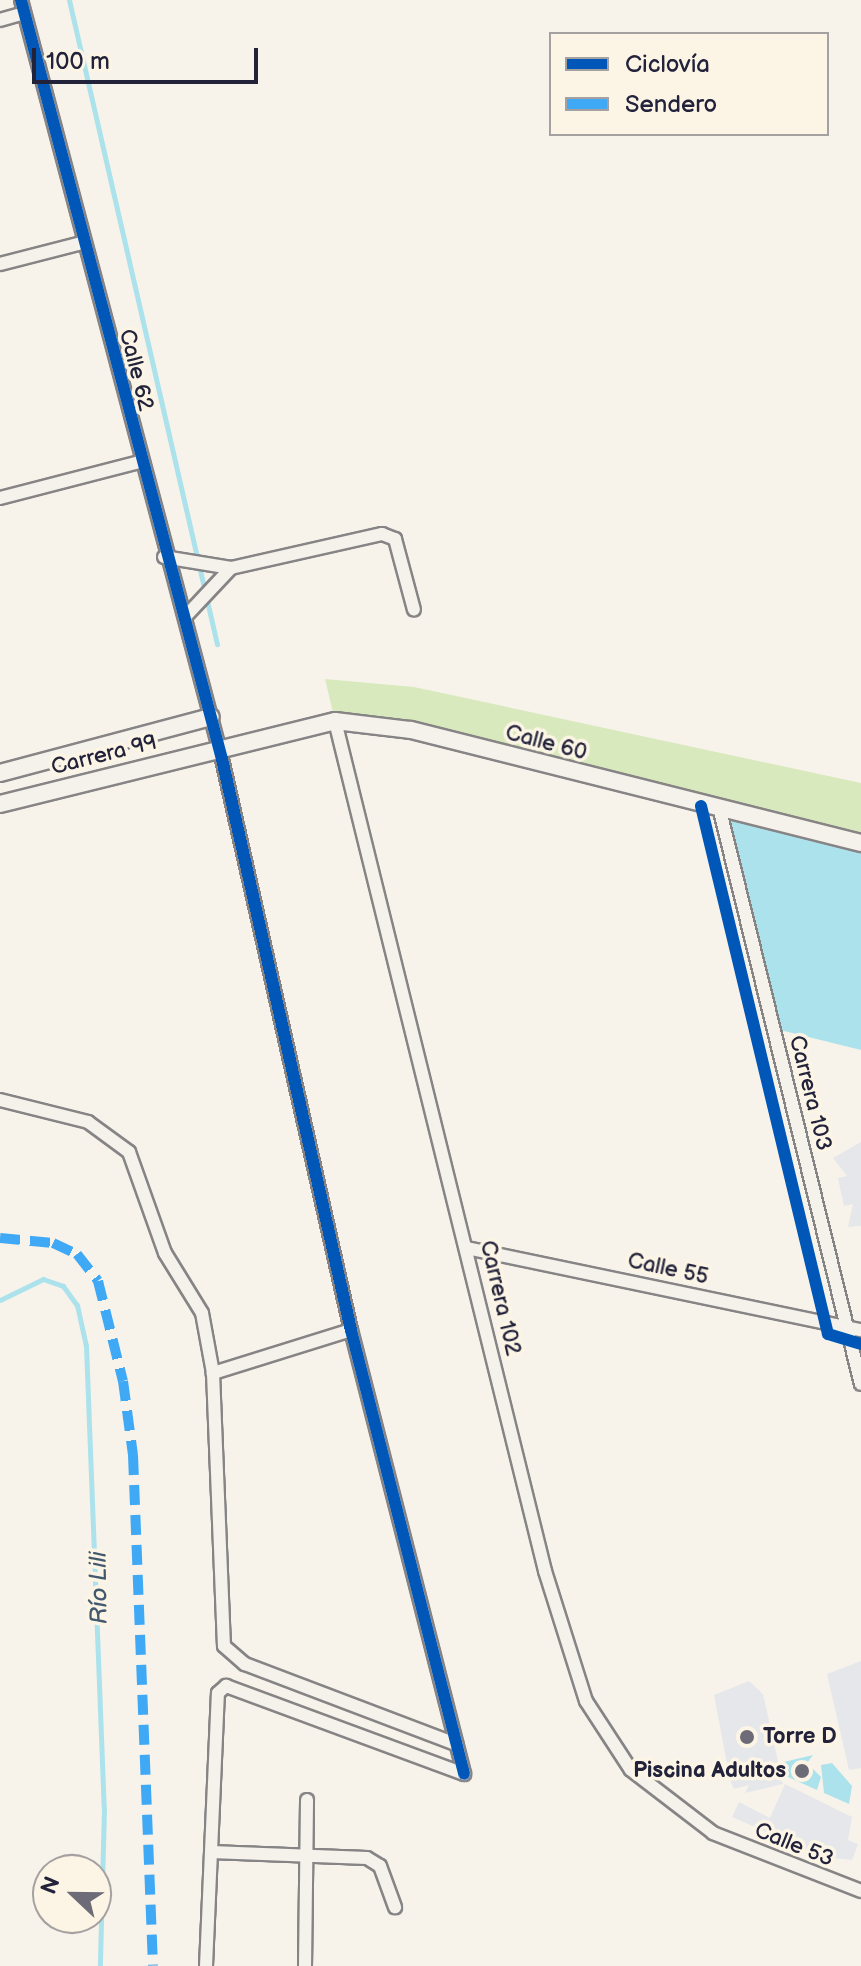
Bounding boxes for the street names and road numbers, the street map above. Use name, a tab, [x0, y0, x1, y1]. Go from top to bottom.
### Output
street label: Calle 62	[113, 326, 159, 414]
street label: Calle 60	[502, 719, 590, 767]
street label: Carrera 99	[48, 729, 160, 781]
street label: Carrera 103	[783, 1033, 837, 1153]
street label: Carrera 102	[474, 1238, 526, 1358]
street label: Calle 55	[625, 1248, 711, 1290]
street label: Calle 53	[751, 1817, 837, 1873]

